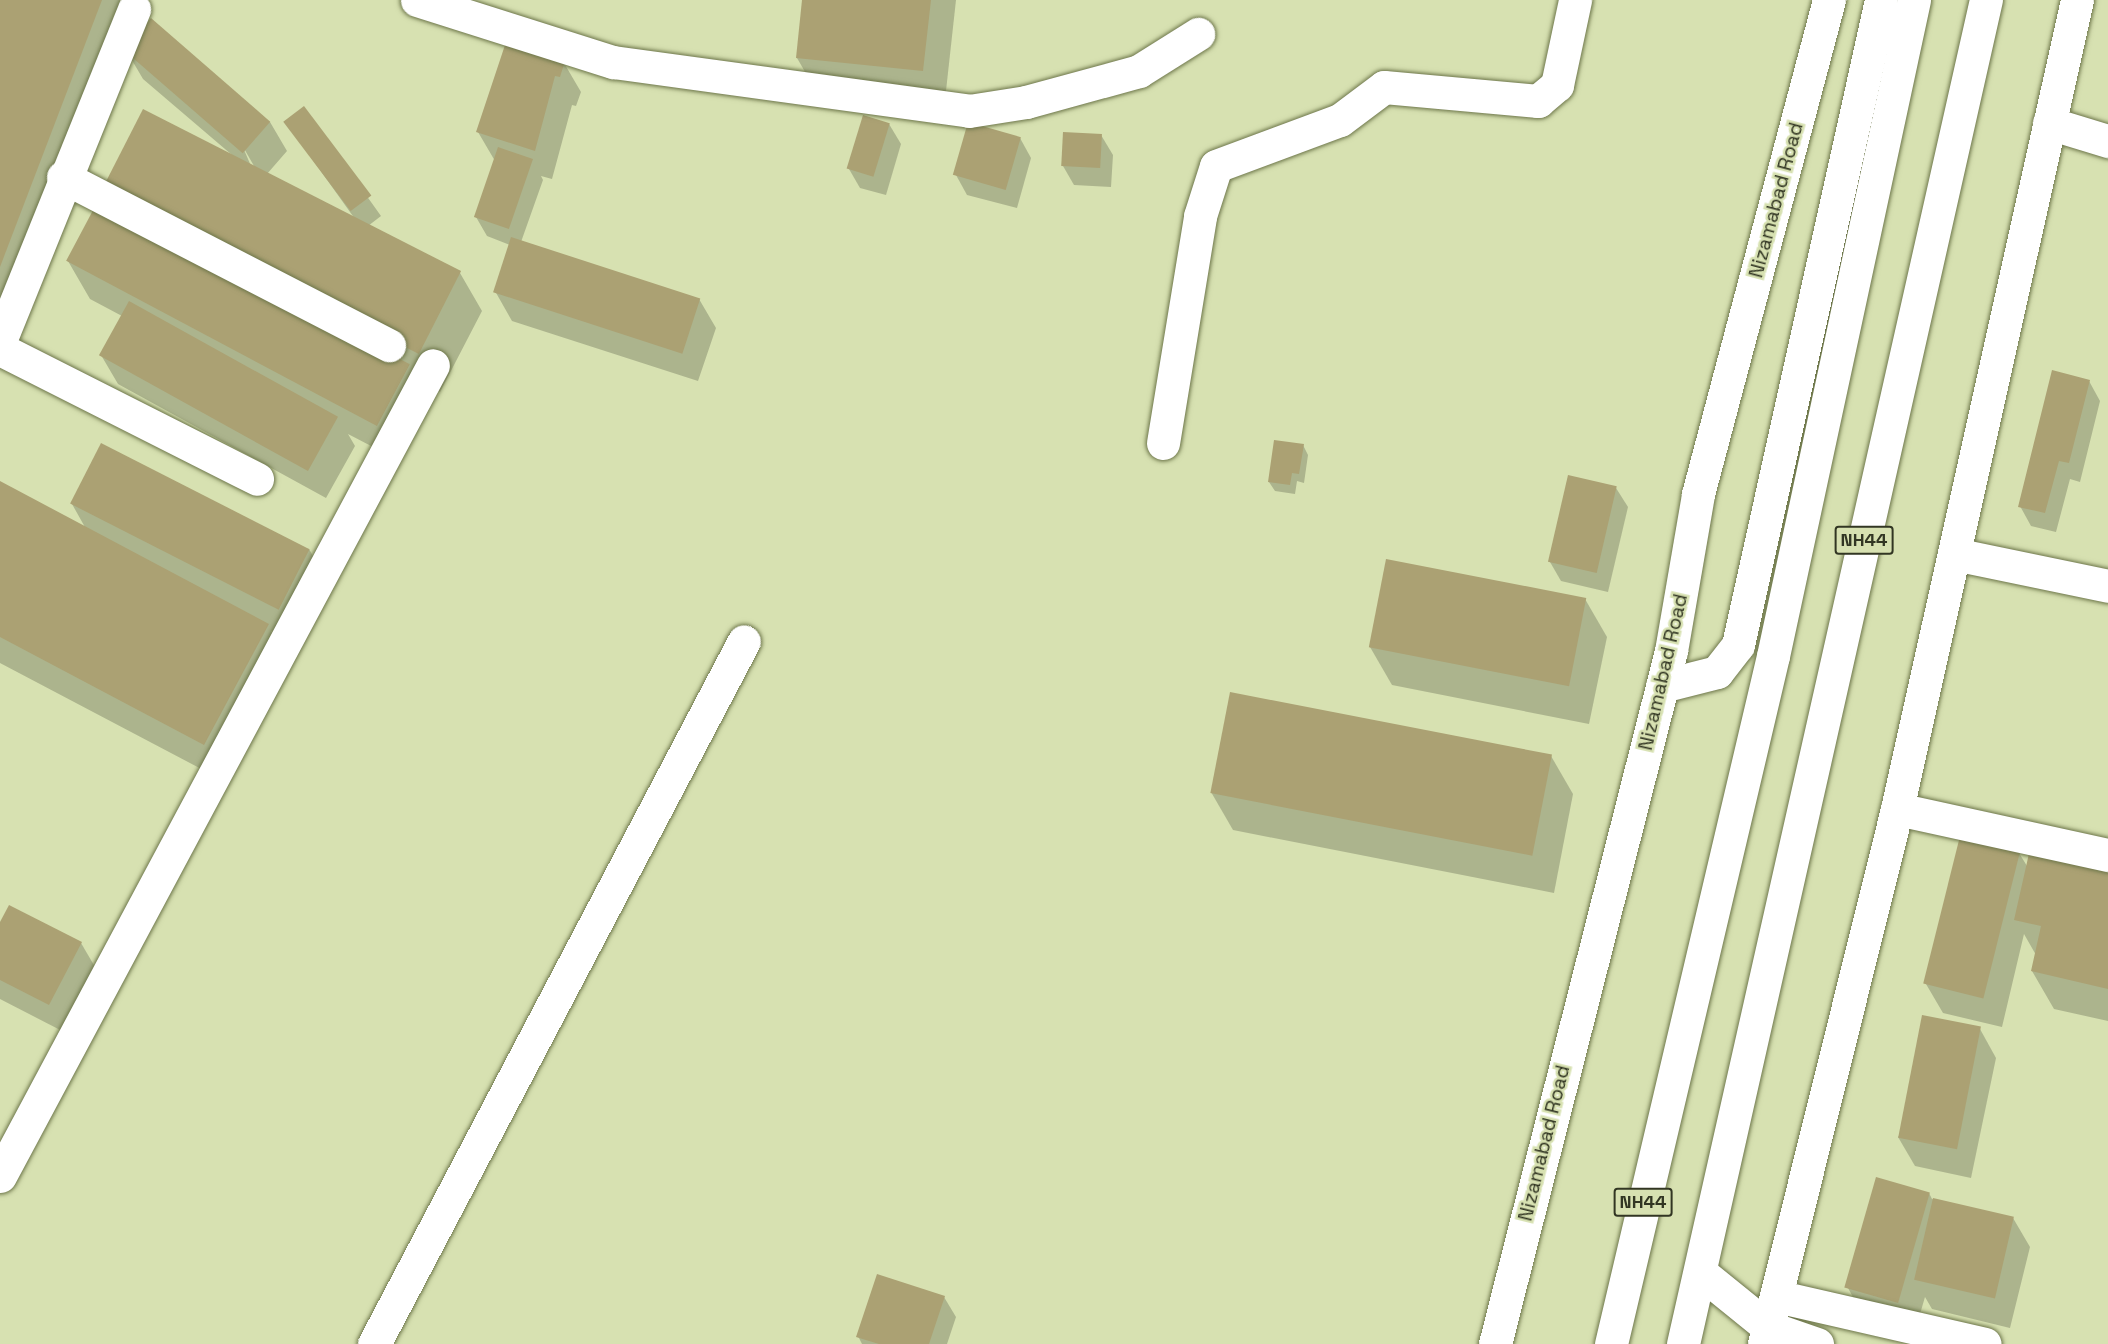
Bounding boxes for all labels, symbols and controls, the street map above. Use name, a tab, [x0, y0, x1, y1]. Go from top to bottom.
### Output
street label: Nizamabad Road	[1744, 120, 1808, 280]
road number: NH44	[1834, 525, 1894, 555]
street label: Nizamabad Road	[1633, 591, 1693, 753]
street label: Nizamabad Road	[1513, 1062, 1575, 1224]
road number: NH44	[1613, 1187, 1673, 1217]

